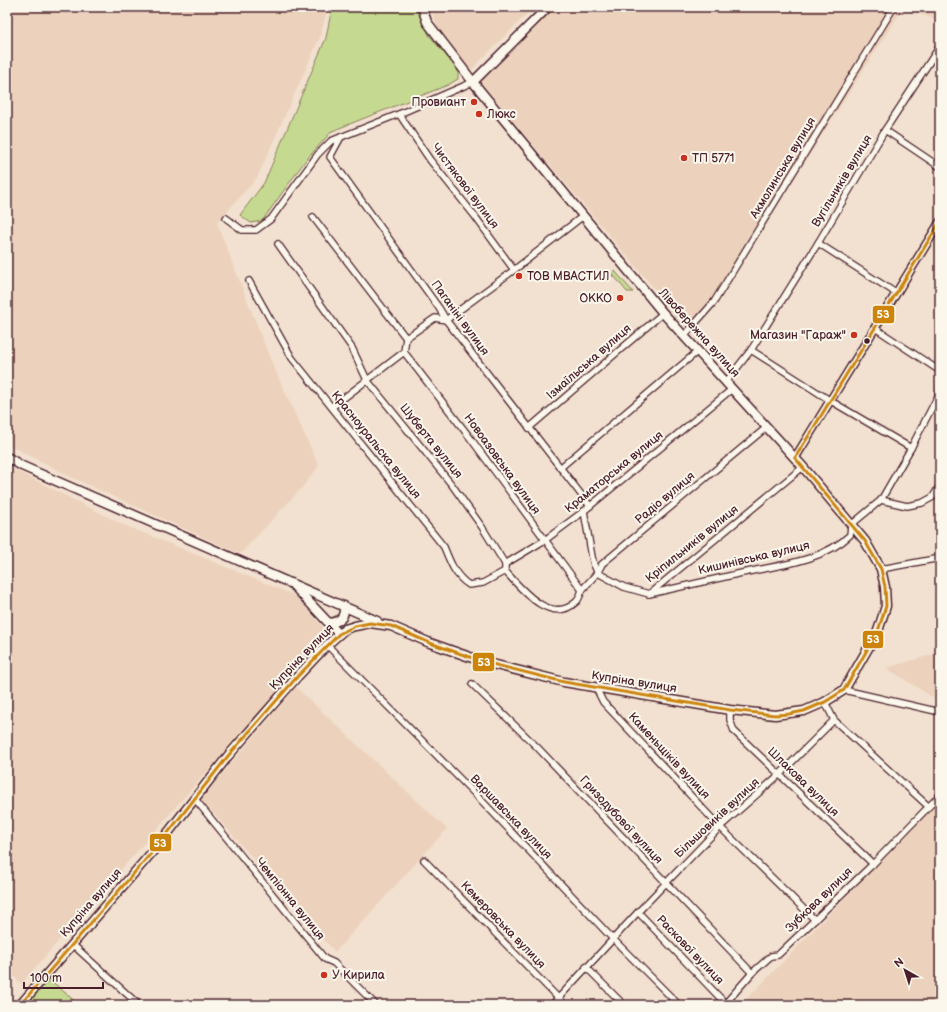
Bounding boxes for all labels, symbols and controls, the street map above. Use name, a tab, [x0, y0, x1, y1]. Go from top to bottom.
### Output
place label: Провиант	[412, 95, 466, 110]
marker: Провиант	[469, 97, 479, 107]
place label: Люкс	[486, 107, 516, 122]
marker: Люкс	[474, 109, 484, 119]
street label: Акмолинська вулиця	[746, 114, 819, 222]
street label: Вугільників вулиця	[809, 132, 876, 230]
street label: Чистякової вулиця	[428, 140, 502, 232]
place label: ТП 5771	[692, 151, 735, 166]
marker: ТП 5771	[679, 153, 689, 163]
place label: ТОВ МВАСТИЛ	[527, 269, 609, 284]
marker: ТОВ МВАСТИЛ	[514, 271, 524, 281]
street label: Паганіні вулиця	[428, 277, 493, 359]
street label: Лівобережна вулиця	[654, 285, 743, 381]
place label: ОККО	[579, 291, 612, 306]
marker: ОККО	[615, 293, 625, 303]
line badge: 53	[872, 305, 895, 324]
text: 53	[877, 308, 890, 321]
street label: Ізмаїльська вулиця	[544, 321, 635, 403]
place label: Магазин "Гараж"	[750, 328, 846, 343]
marker: Магазин "Гараж"	[849, 330, 859, 340]
unlabelled marker	[862, 336, 872, 346]
street label: Красноуральска вулиця	[328, 388, 424, 502]
street label: Шуберта вулиця	[396, 401, 466, 482]
street label: Новоазовська вулиця	[461, 411, 544, 517]
street label: Краматорська вулиця	[562, 427, 667, 516]
street label: Радіо вулиця	[632, 468, 698, 527]
street label: Кріпильників вулиця	[642, 502, 742, 586]
street label: Кишинівська вулиця	[697, 538, 811, 578]
street label: Купріна вулиця	[267, 621, 338, 693]
line badge: 53	[862, 630, 884, 649]
text: 53	[867, 633, 880, 646]
line badge: 53	[472, 652, 495, 672]
text: 53	[478, 656, 491, 669]
street label: Купріна вулиця	[590, 668, 678, 696]
street label: Каменьщіків вулиця	[625, 710, 713, 803]
street label: Шлакова вулиця	[764, 744, 842, 820]
street label: Варшавська вулиця	[467, 772, 555, 863]
street label: Гризодубової вулиця	[576, 773, 666, 867]
street label: Більшовиків вулиця	[672, 775, 763, 861]
line badge: 53	[149, 833, 172, 852]
text: 53	[154, 837, 167, 850]
street label: Чемпіонна вулиця	[252, 855, 328, 944]
street label: Зубкова вулиця	[782, 864, 856, 936]
street label: Купріна вулиця	[57, 865, 125, 940]
street label: Кемеровська вулиця	[457, 878, 549, 972]
street label: Раскової вулиця	[653, 912, 727, 988]
north arrow	[885, 950, 925, 990]
text: N	[892, 955, 906, 970]
scale bar	[24, 964, 103, 990]
place label: У Кирила	[332, 968, 385, 983]
marker: У Кирила	[319, 970, 329, 980]
text: 100 m	[30, 971, 62, 986]

